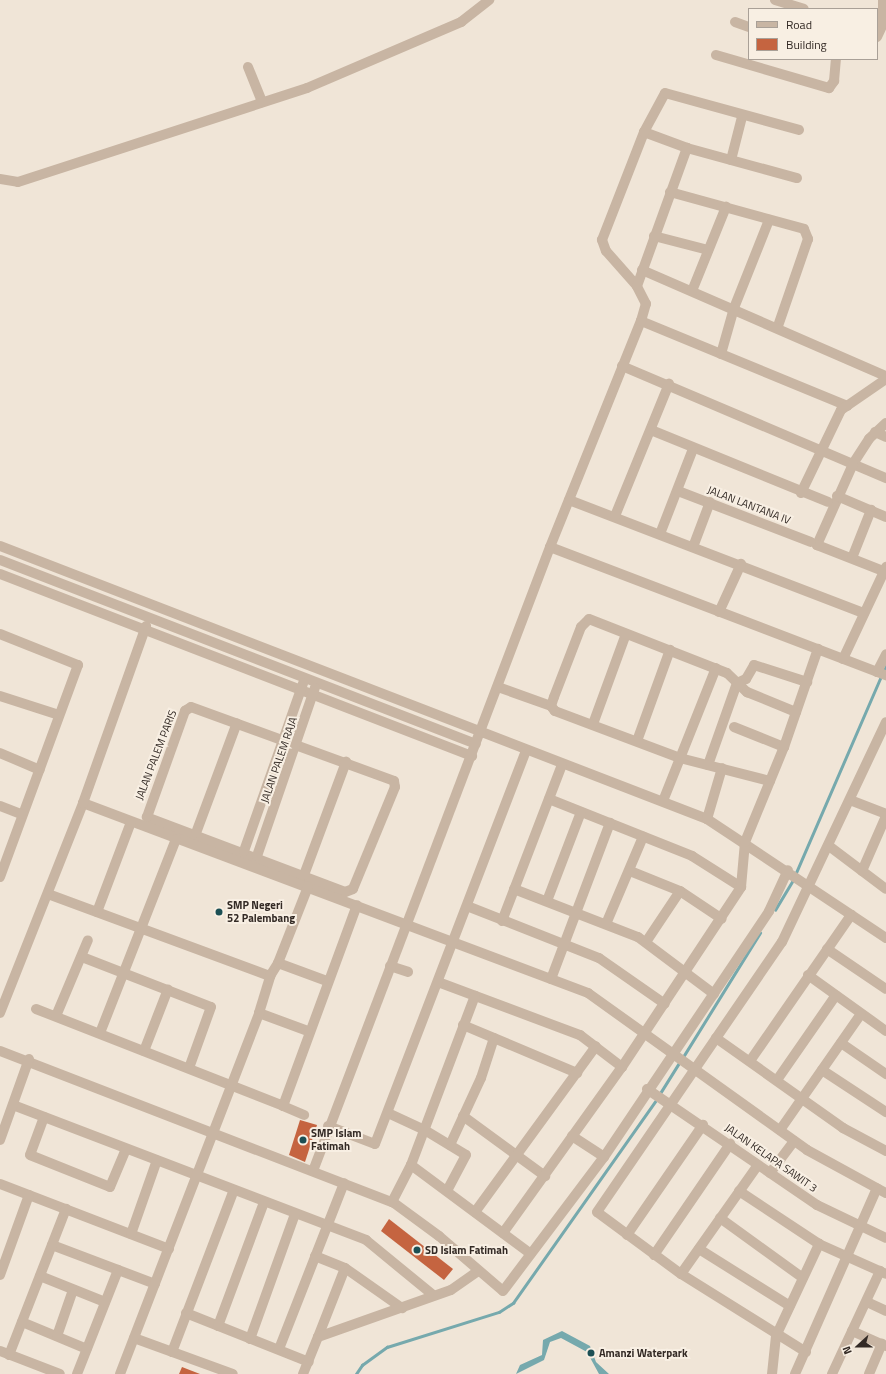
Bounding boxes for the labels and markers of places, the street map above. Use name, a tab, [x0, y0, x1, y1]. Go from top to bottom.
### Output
place label: SMP Negeri 52 Palembang	[227, 899, 295, 925]
marker: SMP Negeri 52 Palembang	[214, 907, 224, 917]
place label: SMP Islam Fatimah	[311, 1127, 361, 1153]
marker: SMP Islam Fatimah	[298, 1135, 308, 1145]
place label: SD Islam Fatimah	[425, 1243, 508, 1257]
marker: SD Islam Fatimah	[412, 1245, 422, 1255]
place label: Amanzi Waterpark	[599, 1346, 688, 1360]
marker: Amanzi Waterpark	[586, 1348, 596, 1358]

